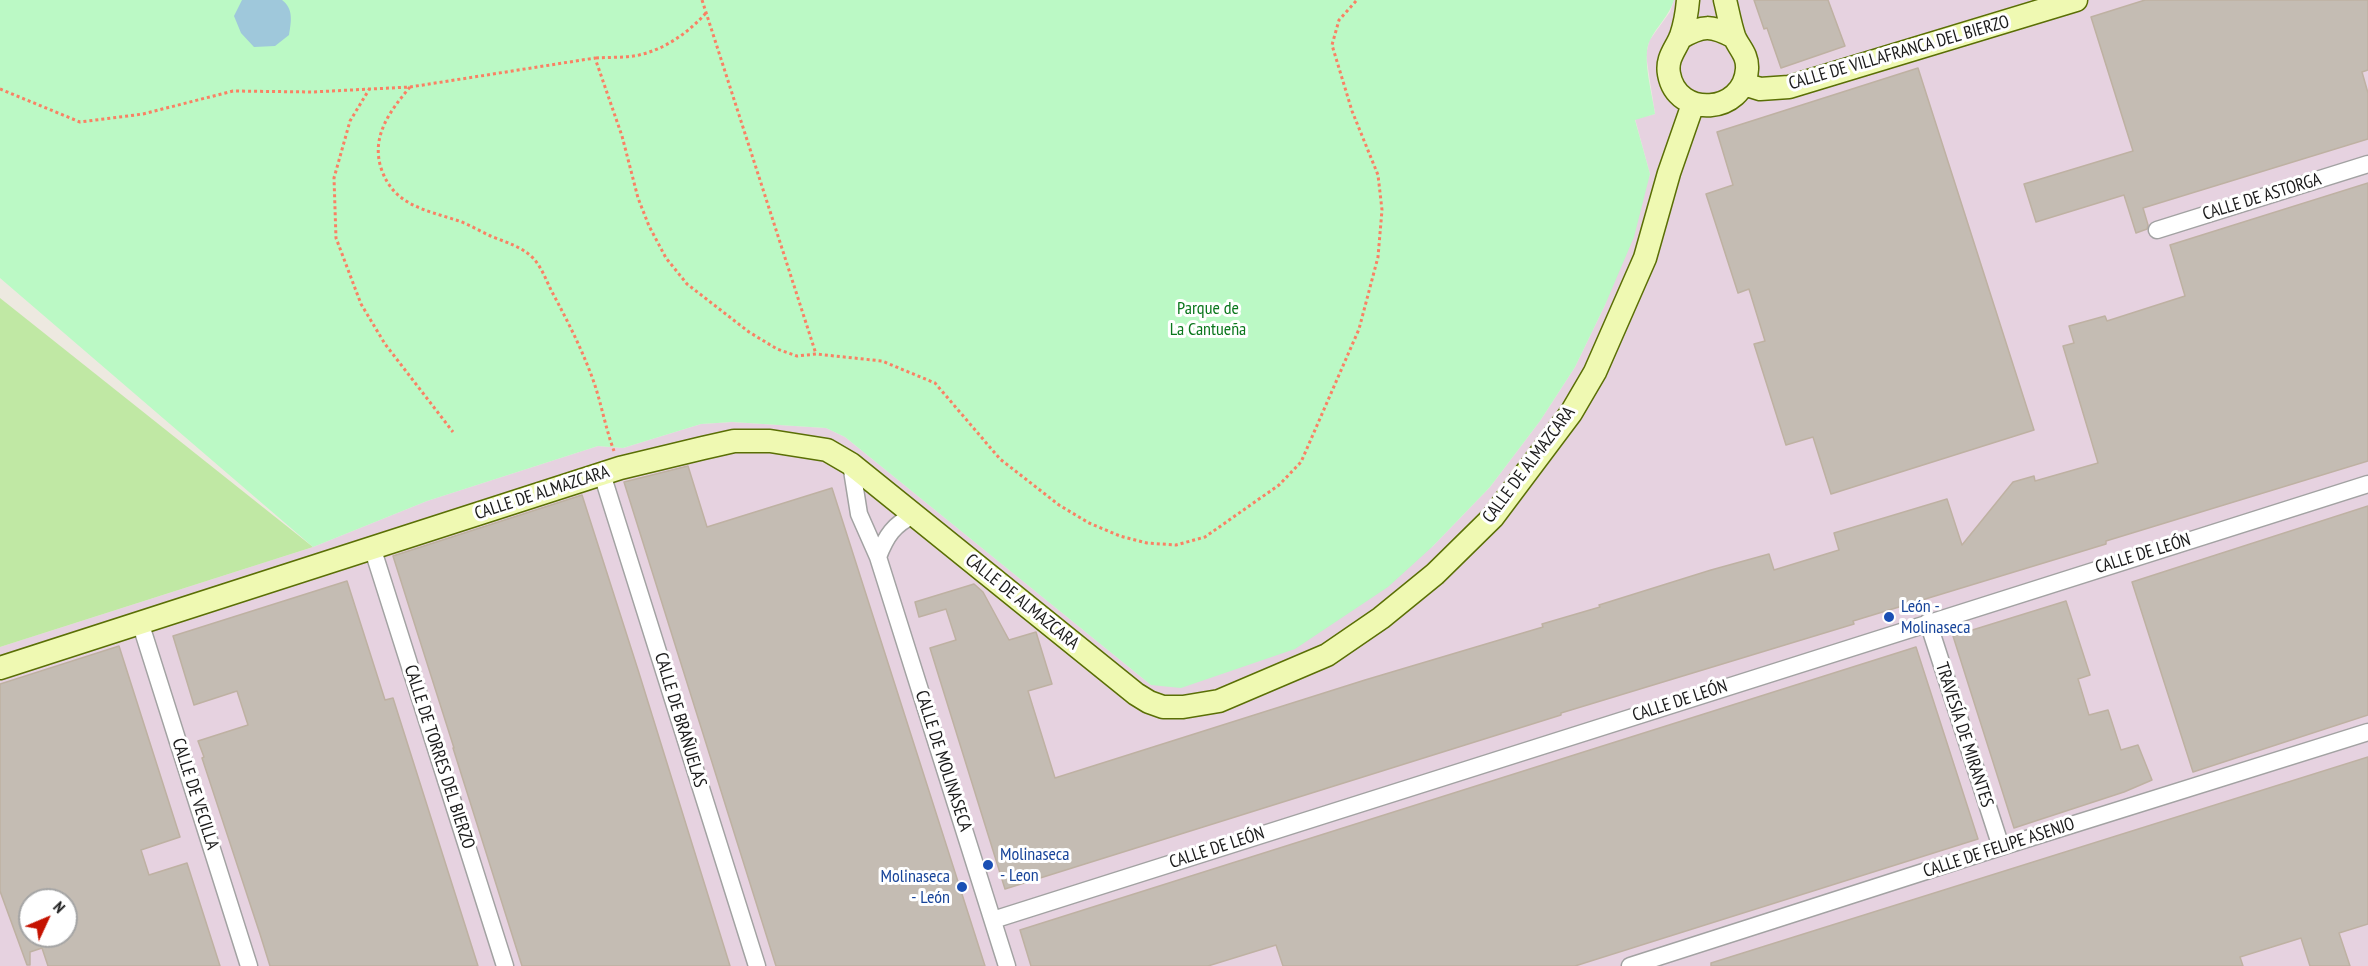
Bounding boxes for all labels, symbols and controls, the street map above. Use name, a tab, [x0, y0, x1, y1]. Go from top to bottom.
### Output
street label: CALLE DE VILLAFRANCA DEL BIERZO	[1786, 11, 2012, 95]
street label: CALLE DE ASTORGA	[2200, 169, 2324, 225]
park label: Parque de La Cantueña	[1170, 298, 1246, 340]
street label: CALLE DE ALMAZCARA	[1478, 403, 1580, 527]
street label: CALLE DE ALMAZCARA	[472, 461, 612, 525]
street label: CALLE DE LEÓN	[2093, 529, 2193, 579]
street label: CALLE DE ALMAZCARA	[961, 550, 1083, 654]
place label: León - Molinaseca	[1901, 596, 1970, 638]
marker: León - Molinaseca	[1882, 610, 1896, 624]
street label: CALLE DE BRAÑUELAS	[649, 650, 711, 790]
street label: TRAVESÍA DE MIRANTES	[1930, 660, 1998, 810]
street label: CALLE DE TORRES DEL BIERZO	[399, 662, 479, 852]
street label: CALLE DE LEÓN	[1630, 676, 1730, 726]
street label: CALLE DE MOLINASECA	[910, 688, 976, 834]
street label: CALLE DE VECILLA	[167, 736, 223, 852]
street label: CALLE DE FELIPE ASENJO	[1920, 813, 2078, 883]
street label: CALLE DE LEÓN	[1167, 823, 1267, 873]
place label: Molinaseca - Leon	[1000, 844, 1069, 886]
marker: Molinaseca - Leon	[981, 858, 995, 872]
place label: Molinaseca - León	[881, 866, 950, 908]
marker: Molinaseca - León	[955, 880, 969, 894]
north arrow	[18, 888, 78, 948]
text: N	[49, 897, 70, 917]

